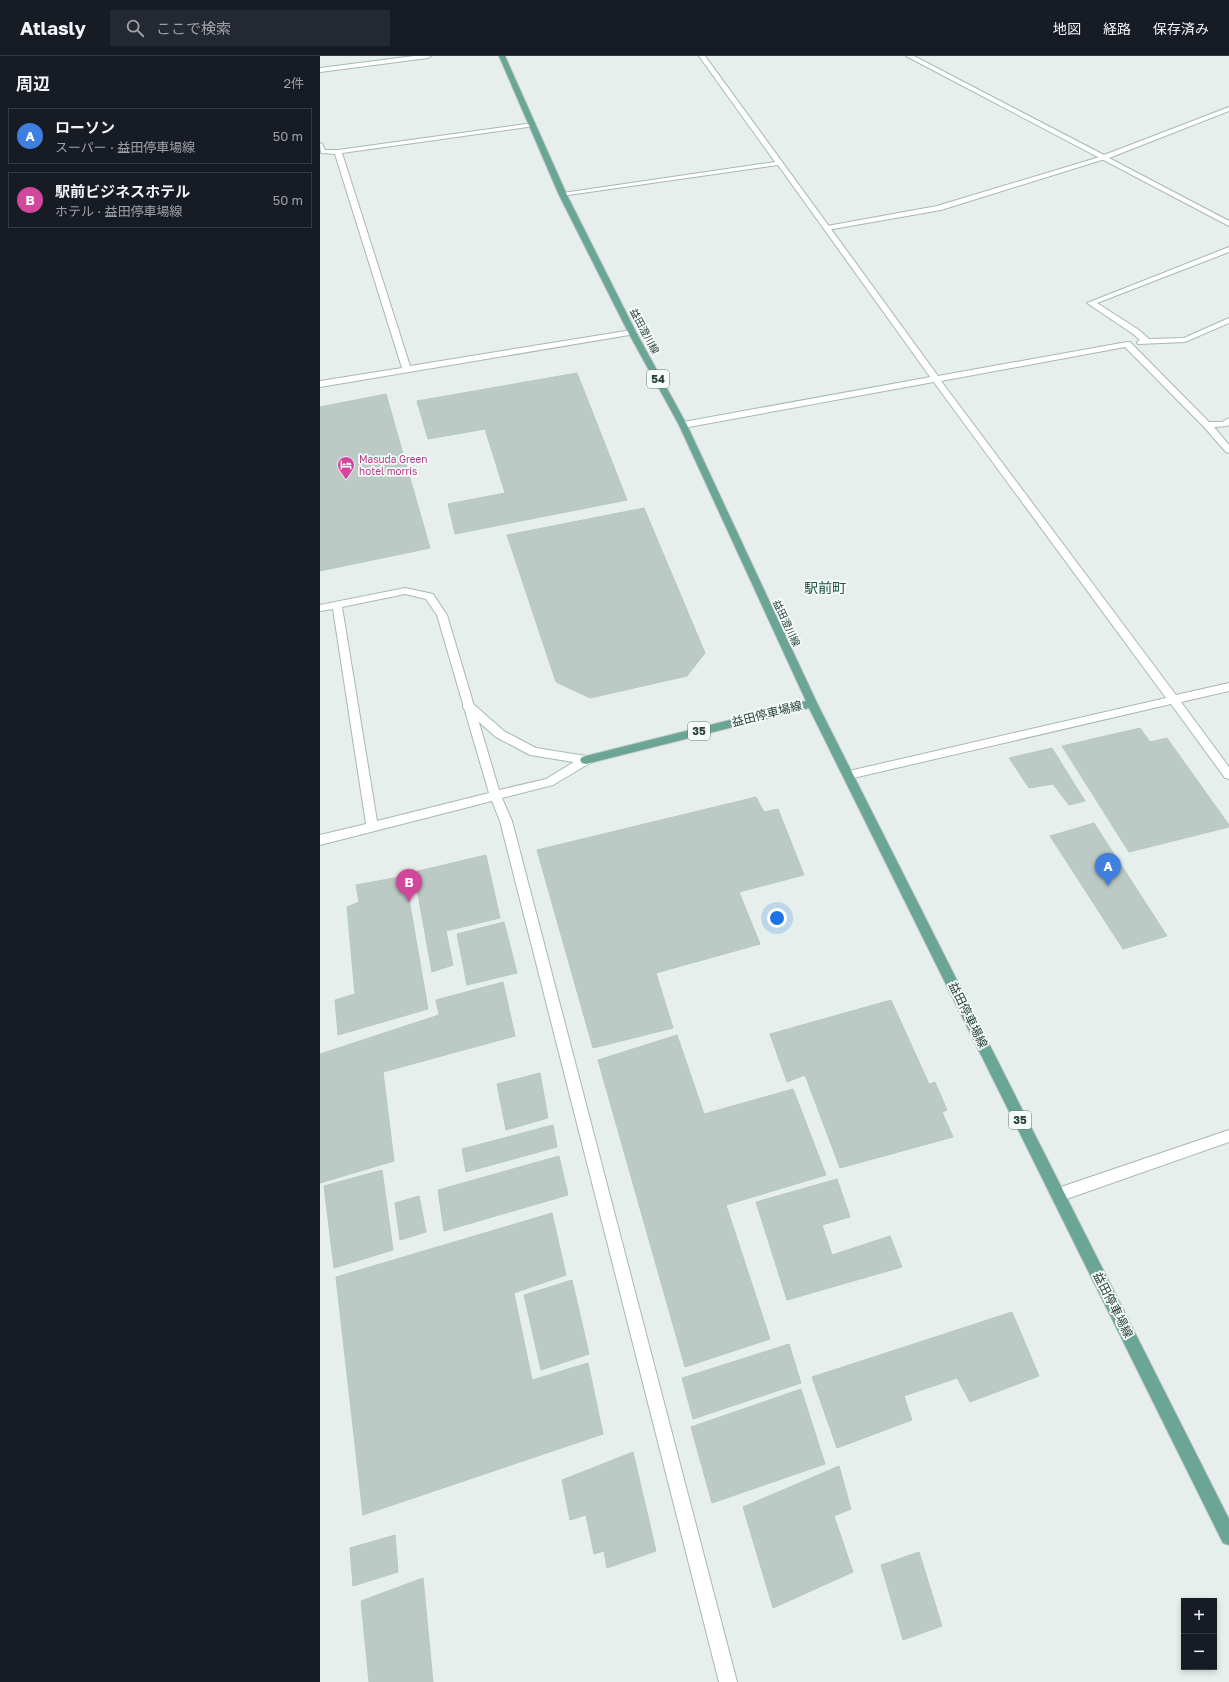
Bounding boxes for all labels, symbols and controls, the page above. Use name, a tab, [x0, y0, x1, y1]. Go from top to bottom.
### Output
search box	[110, 10, 390, 46]
text: Atlasly	[20, 16, 86, 39]
icon: search	[124, 17, 146, 39]
text: ここで検索	[156, 19, 231, 37]
text: 地図	[1053, 20, 1081, 37]
text: 経路	[1103, 20, 1131, 37]
text: 保存済み	[1153, 20, 1209, 37]
text: 周辺	[16, 73, 50, 94]
text: 2件	[283, 75, 304, 91]
text: ローソン	[55, 118, 115, 136]
text: A	[25, 128, 35, 144]
text: 50 m	[273, 128, 303, 144]
text: スーパー · 益田停車場線	[55, 139, 195, 155]
text: 駅前ビジネスホテル	[55, 182, 190, 200]
text: B	[25, 192, 35, 208]
text: 50 m	[273, 192, 303, 208]
text: ホテル · 益田停車場線	[55, 203, 182, 219]
street label: 益田澄川線	[628, 306, 662, 356]
road number: 54	[647, 370, 669, 388]
place label: Masuda Green hotel morris	[359, 453, 428, 477]
hotel icon: Masuda Green hotel morris	[336, 455, 356, 480]
district label: 駅前町	[804, 579, 846, 596]
street label: 益田澄川線	[771, 598, 803, 648]
street label: 益田停車場線	[730, 698, 804, 730]
road number: 35	[688, 722, 710, 740]
pin: A	[1095, 853, 1121, 886]
pin: B	[396, 869, 422, 902]
your location	[767, 908, 787, 928]
street label: 益田停車場線	[946, 979, 991, 1050]
road number: 35	[1009, 1111, 1031, 1129]
street label: 益田停車場線	[1090, 1269, 1136, 1340]
map controls	[1181, 1598, 1217, 1670]
button: +	[1181, 1598, 1217, 1634]
button: −	[1181, 1634, 1217, 1670]

